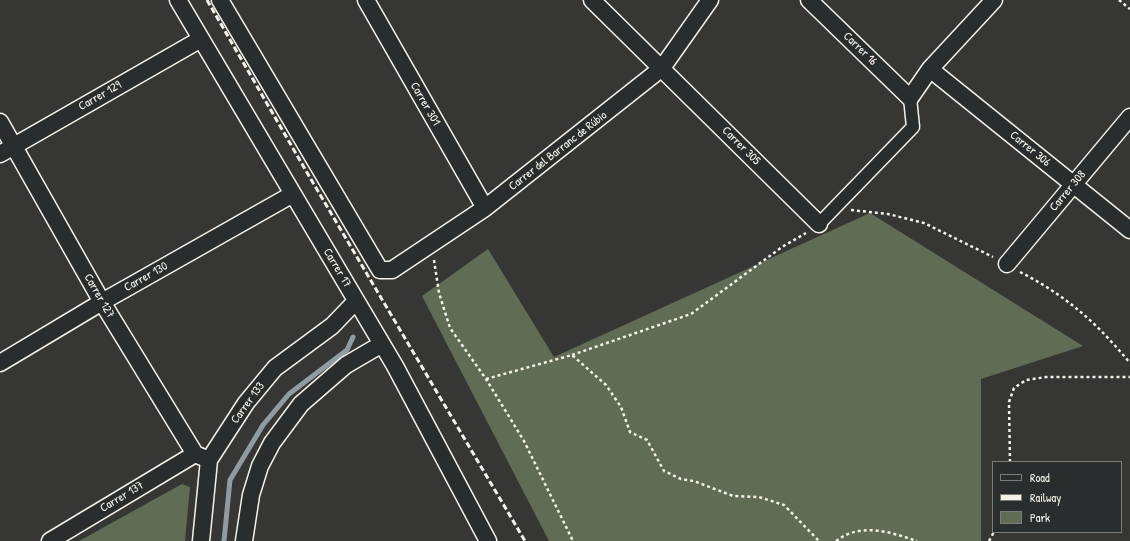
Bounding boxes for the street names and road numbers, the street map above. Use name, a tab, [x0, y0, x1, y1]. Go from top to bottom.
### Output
street label: Carrer 16	[840, 29, 880, 69]
street label: Carrer 129	[76, 78, 124, 114]
street label: Carrer 301	[407, 80, 443, 128]
street label: Carrer del Barranc de Rúbio	[506, 108, 610, 194]
street label: Carrer 305	[719, 124, 763, 168]
street label: Carrer 306	[1007, 128, 1053, 170]
street label: Carrer 308	[1047, 168, 1089, 214]
street label: Carrer 17	[320, 246, 354, 290]
street label: Carrer 130	[122, 259, 170, 295]
street label: Carrer 127	[81, 271, 117, 321]
street label: Carrer 133	[228, 379, 268, 427]
street label: Carrer 137	[98, 478, 146, 516]

